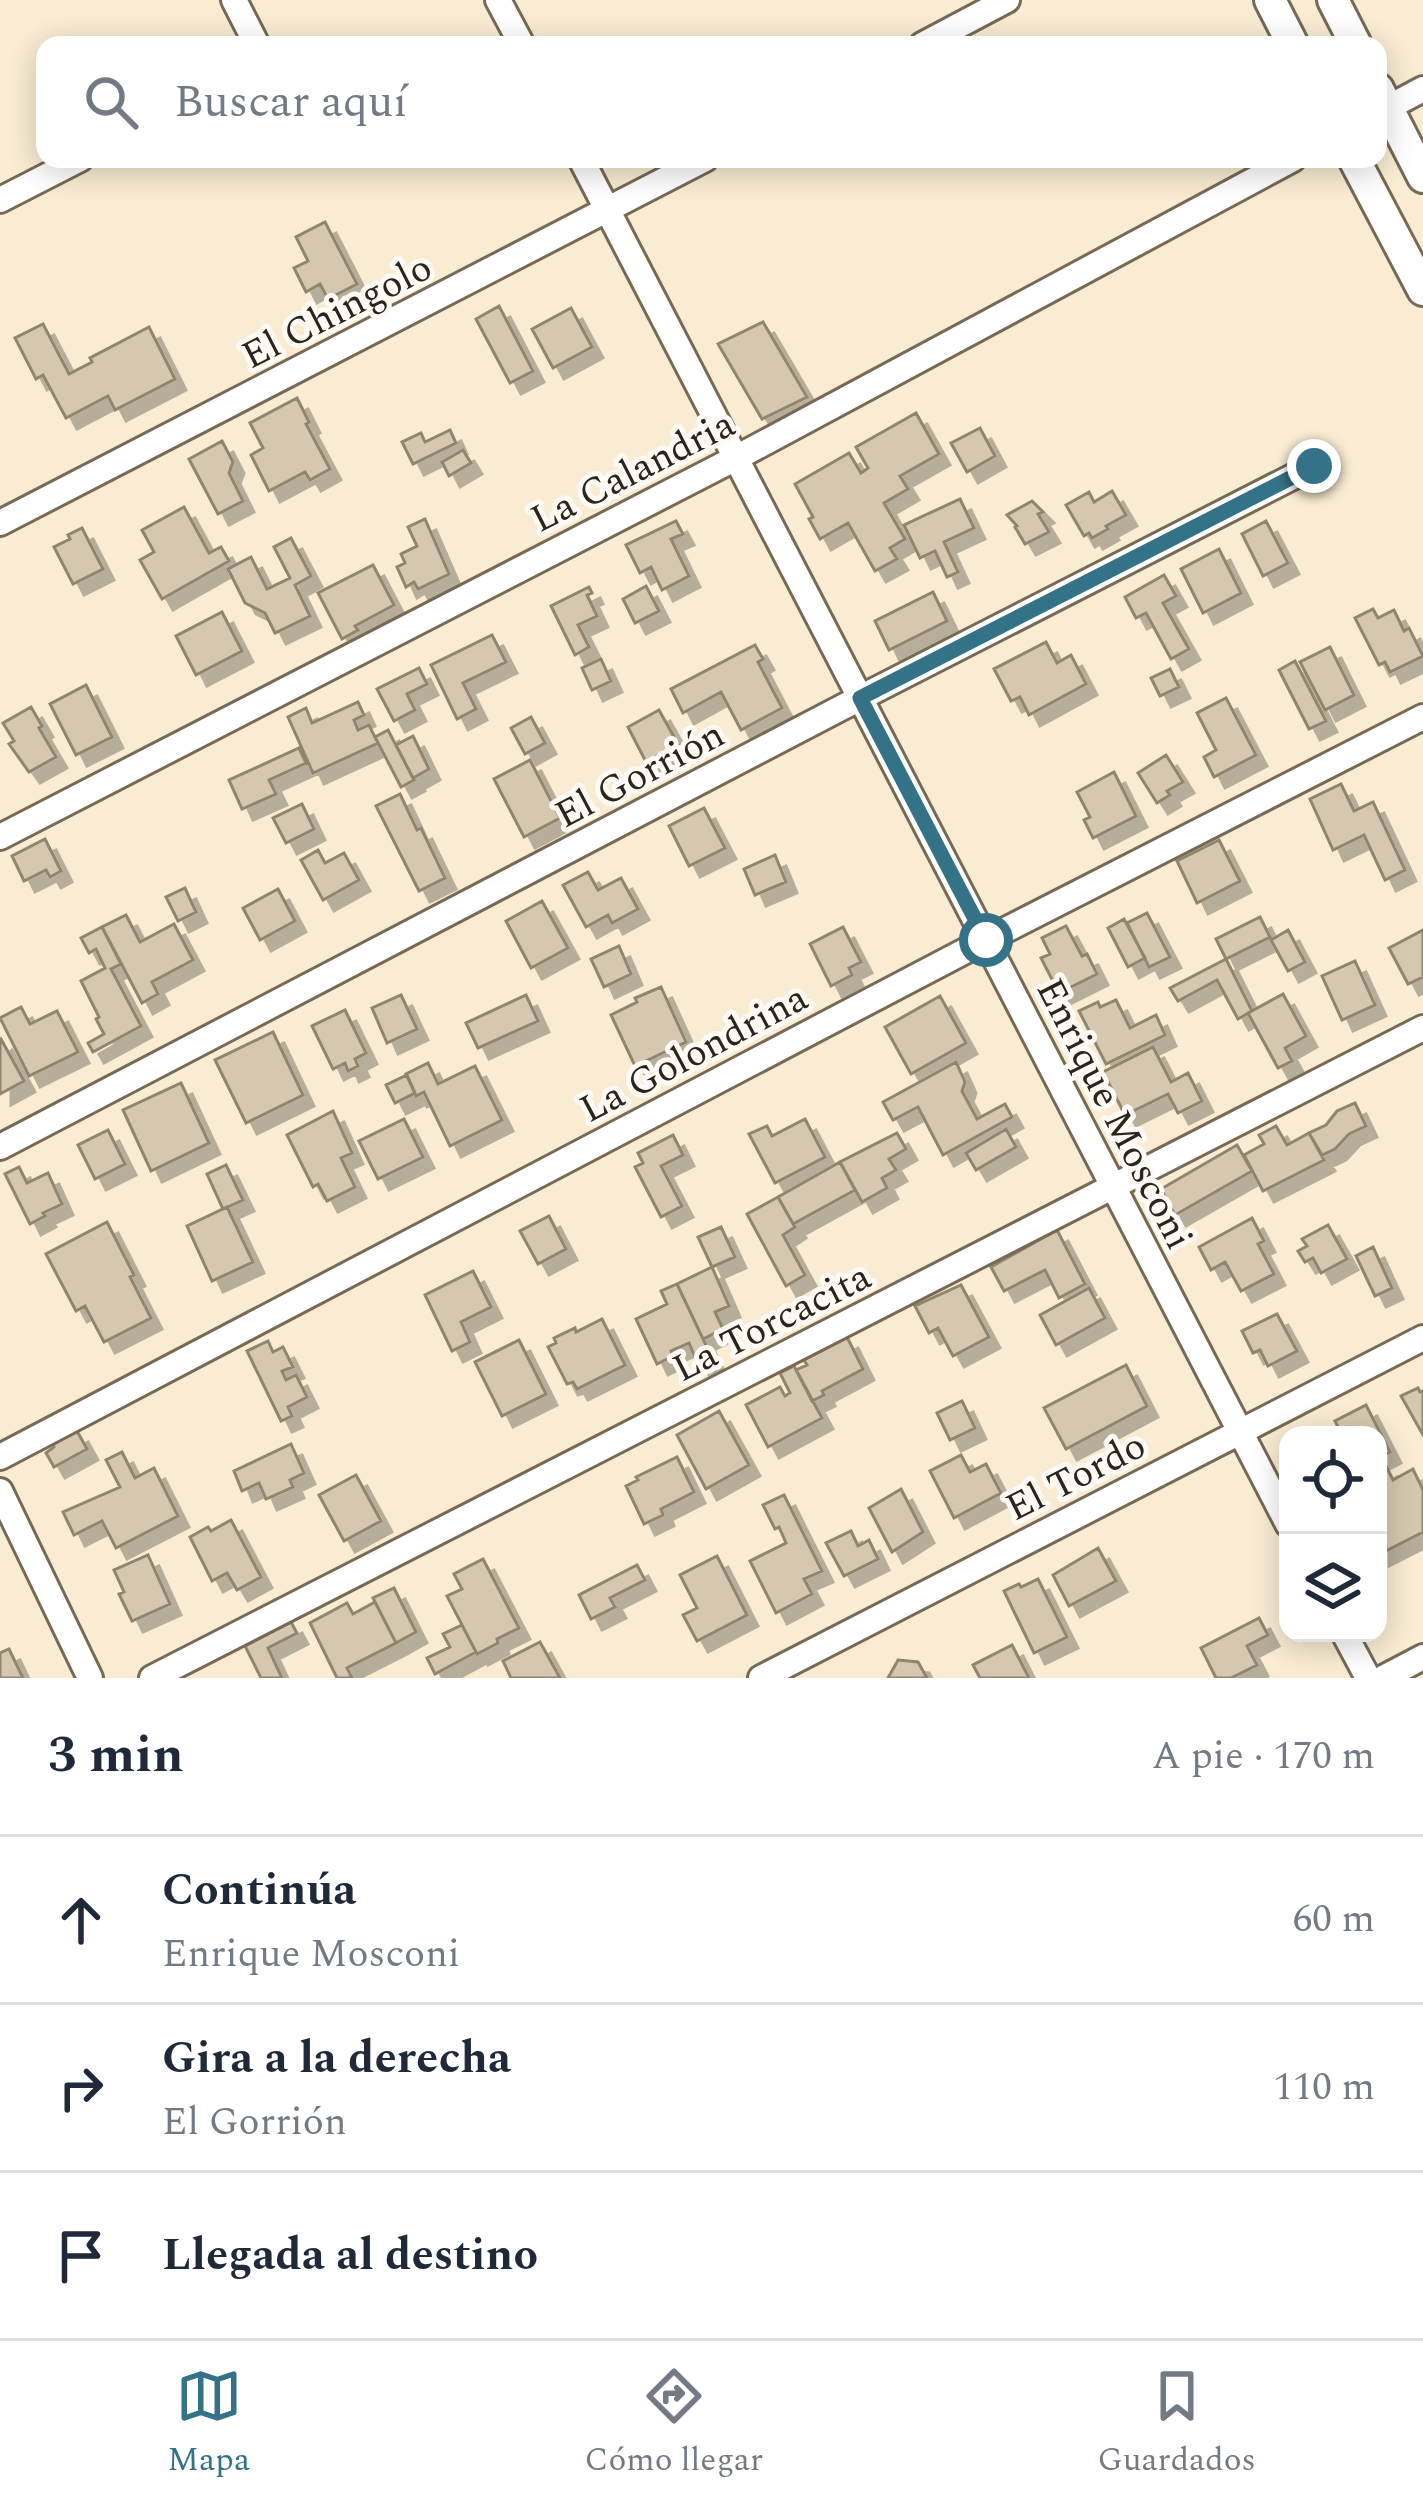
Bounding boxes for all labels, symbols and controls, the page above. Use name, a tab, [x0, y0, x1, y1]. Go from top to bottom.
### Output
search box	[36, 36, 1387, 168]
text: Buscar aquí	[174, 68, 407, 137]
icon: search	[78, 69, 144, 135]
street label: El Chingolo	[232, 239, 443, 385]
street label: La Calandria	[521, 395, 746, 549]
route end	[1287, 439, 1341, 493]
street label: El Gorrión	[545, 706, 736, 845]
route start	[959, 913, 1013, 967]
street label: Enrique Mosconi	[1020, 968, 1208, 1260]
street label: La Golondrina	[570, 969, 819, 1139]
street label: La Torcacita	[663, 1248, 882, 1399]
street label: El Tordo	[996, 1417, 1157, 1538]
map controls	[1279, 1426, 1387, 1642]
button: locate	[1279, 1426, 1387, 1534]
button: layers	[1279, 1534, 1387, 1642]
text: 3 min	[48, 1717, 184, 1795]
text: A pie · 170 m	[1152, 1727, 1375, 1786]
text: Continúa	[162, 1856, 356, 1925]
icon: ahead	[48, 1887, 114, 1953]
text: 60 m	[1293, 1890, 1375, 1949]
text: Enrique Mosconi	[162, 1925, 460, 1984]
text: Gira a la derecha	[162, 2024, 511, 2093]
icon: right	[48, 2055, 114, 2121]
text: 110 m	[1273, 2058, 1375, 2117]
text: El Gorrión	[162, 2093, 347, 2152]
text: Llegada al destino	[162, 2221, 538, 2290]
icon: arrive	[48, 2223, 114, 2289]
tab: Mapa	[167, 2363, 250, 2485]
tab: Cómo llegar	[585, 2363, 763, 2485]
tab: Guardados	[1098, 2363, 1256, 2485]

